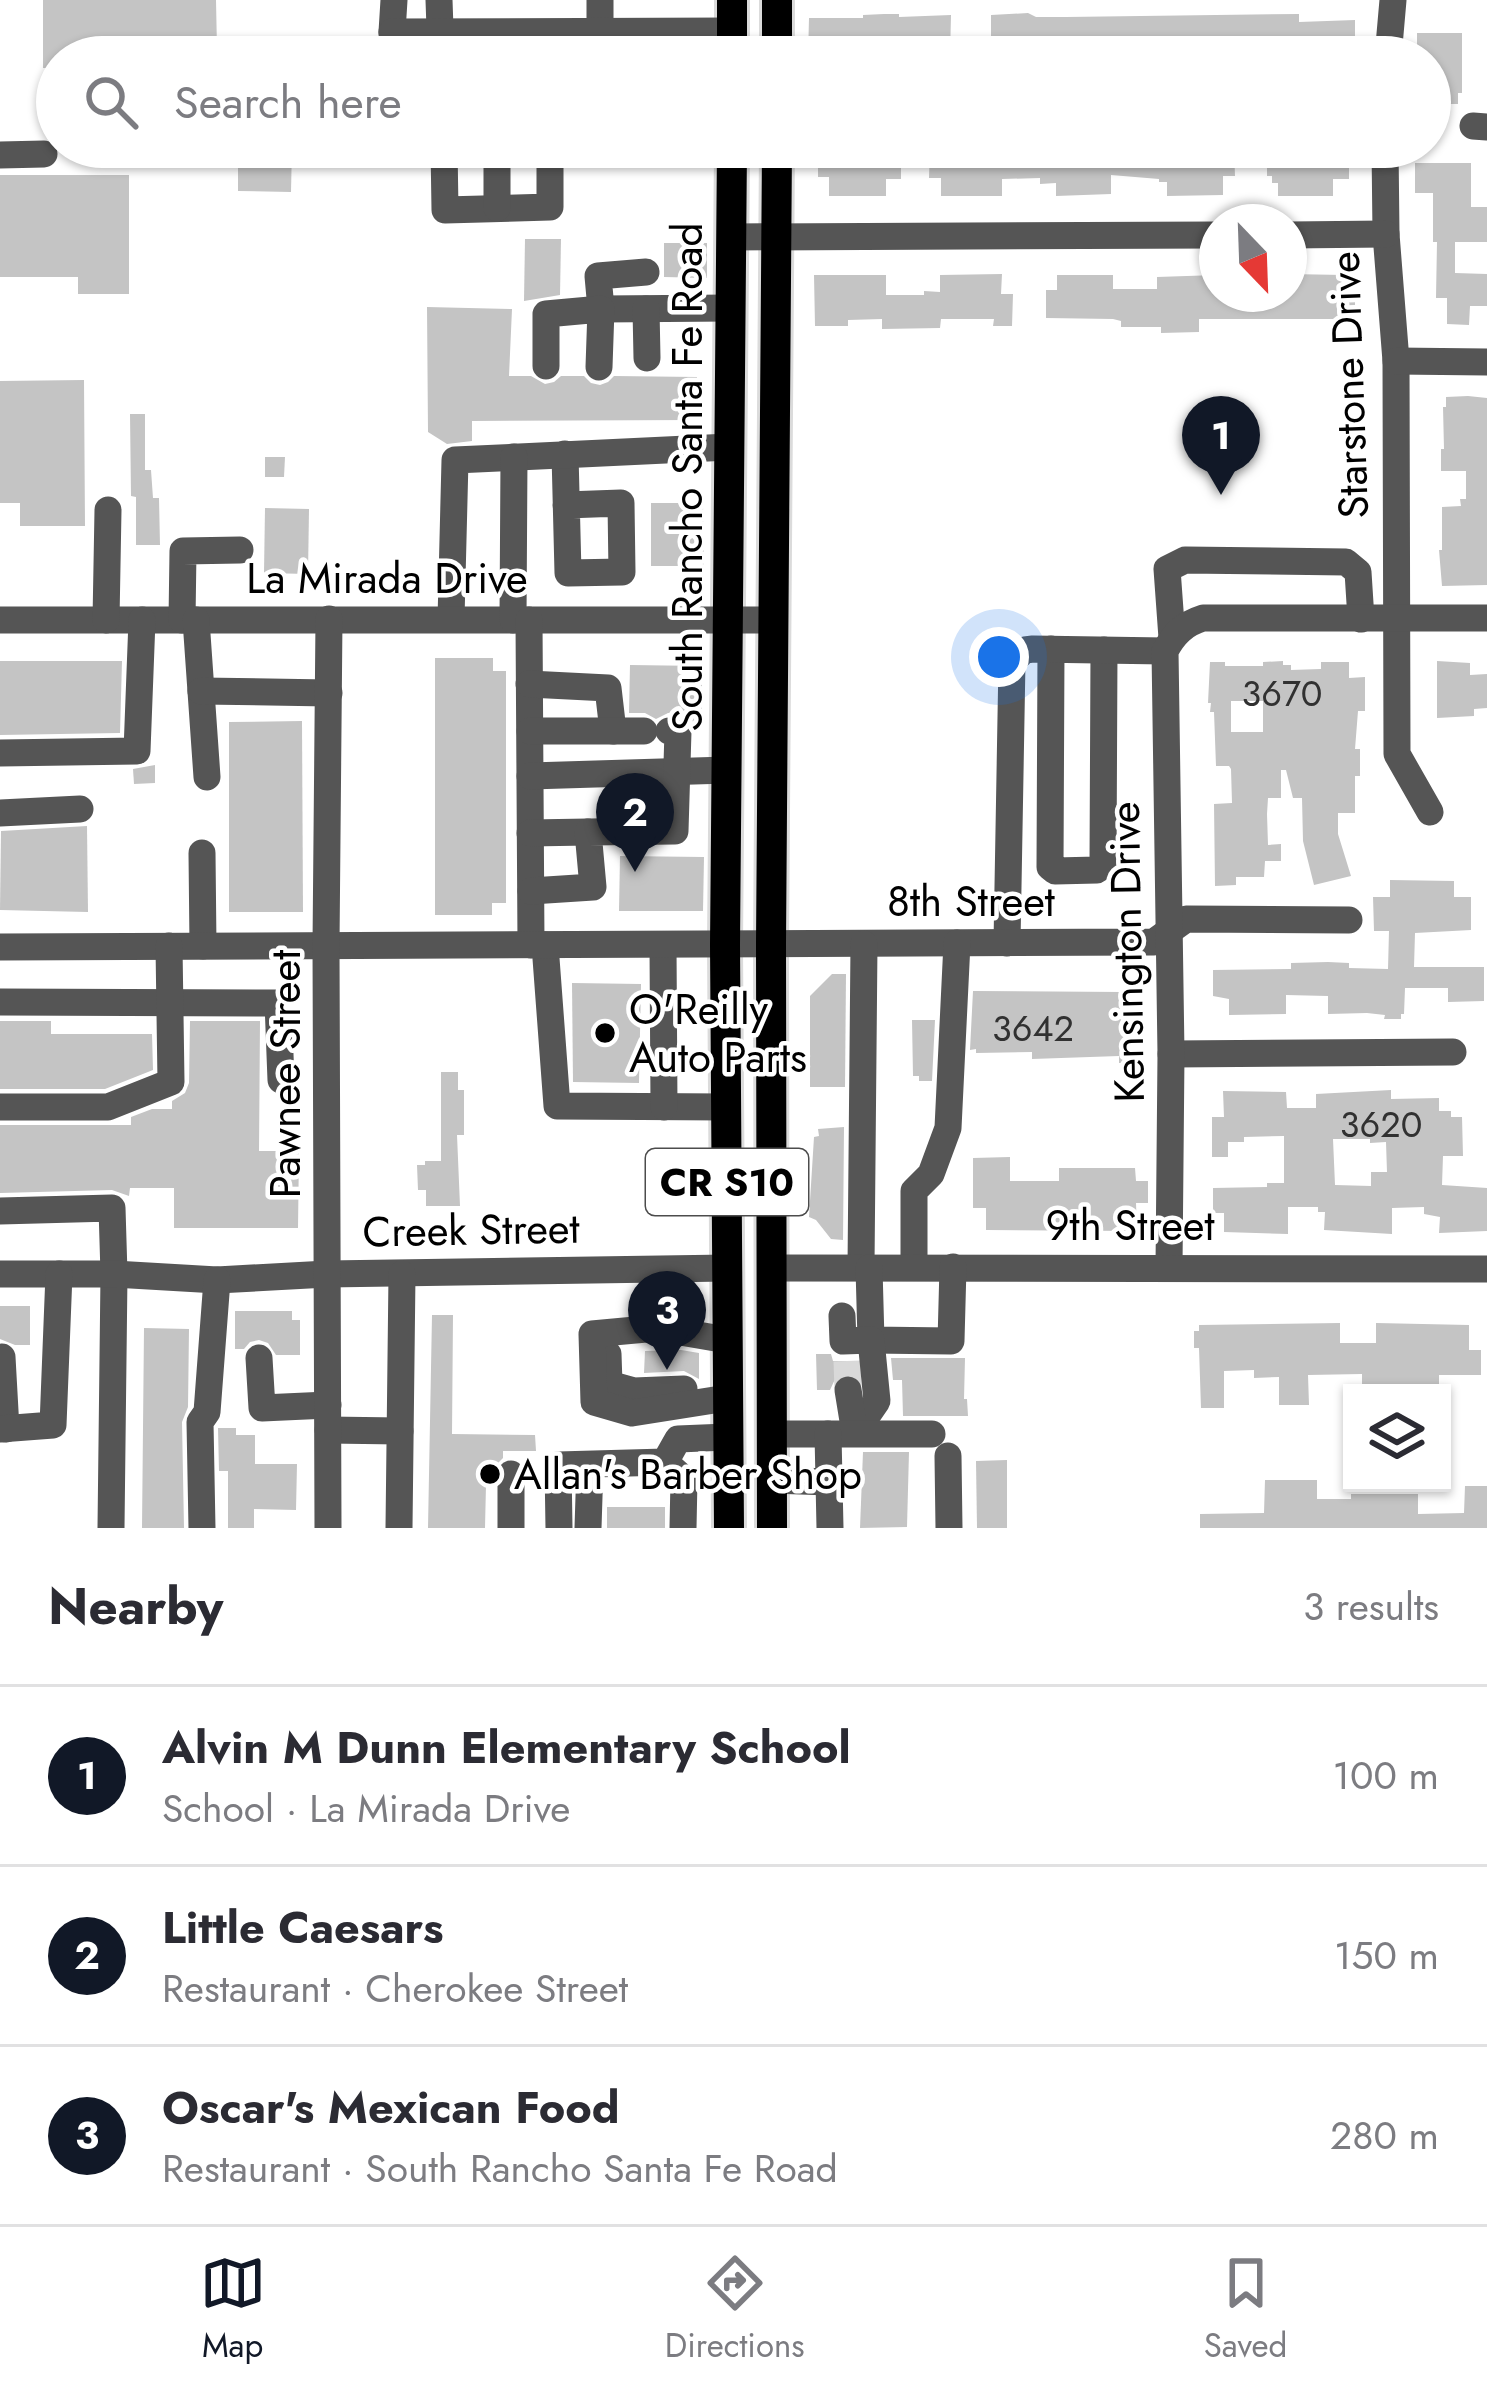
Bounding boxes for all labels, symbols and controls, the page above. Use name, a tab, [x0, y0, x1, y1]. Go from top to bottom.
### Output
search box	[36, 36, 1451, 168]
icon: search	[78, 69, 144, 135]
text: Search here	[174, 70, 402, 135]
north arrow	[1199, 204, 1307, 312]
street label: South Rancho Santa Fe Road	[657, 223, 718, 731]
street label: Starstone Drive	[1314, 250, 1384, 520]
pin: 1	[1182, 396, 1260, 495]
street label: La Mirada Drive	[246, 548, 528, 609]
your location	[969, 627, 1029, 687]
house number: 3670	[1242, 667, 1322, 719]
pin: 2	[596, 773, 674, 872]
street label: Kensington Drive	[1094, 801, 1160, 1103]
street label: 8th Street	[887, 871, 1055, 932]
street label: Pawnee Street	[255, 950, 316, 1198]
place label: O'Reilly Auto Parts	[629, 979, 807, 1088]
house number: 3642	[992, 1002, 1074, 1054]
marker: O'Reilly Auto Parts	[592, 1020, 618, 1046]
house number: 3620	[1340, 1098, 1422, 1150]
road number: CR S10	[646, 1149, 808, 1215]
street label: 9th Street	[1045, 1195, 1215, 1256]
street label: Creek Street	[362, 1198, 580, 1262]
pin: 3	[628, 1271, 706, 1370]
map controls	[1343, 1384, 1451, 1492]
button: layers	[1343, 1384, 1451, 1492]
place label: Allan's Barber Shop	[514, 1444, 862, 1505]
marker: Allan's Barber Shop	[477, 1461, 503, 1487]
text: Nearby	[48, 1569, 223, 1643]
text: 3 results	[1303, 1578, 1439, 1635]
text: Alvin M Dunn Elementary School	[162, 1715, 851, 1780]
text: 1	[77, 1747, 97, 1804]
text: 100 m	[1333, 1747, 1439, 1804]
text: School · La Mirada Drive	[162, 1780, 570, 1837]
text: Little Caesars	[162, 1895, 444, 1960]
text: 2	[74, 1927, 100, 1984]
text: 150 m	[1334, 1927, 1439, 1984]
text: Restaurant · Cherokee Street	[162, 1960, 628, 2017]
text: Oscar's Mexican Food	[162, 2075, 620, 2140]
text: 3	[75, 2107, 99, 2164]
text: 280 m	[1330, 2107, 1439, 2164]
text: Restaurant · South Rancho Santa Fe Road	[162, 2140, 838, 2197]
tab: Map	[200, 2250, 266, 2369]
tab: Directions	[665, 2250, 805, 2369]
tab: Saved	[1204, 2250, 1287, 2369]

